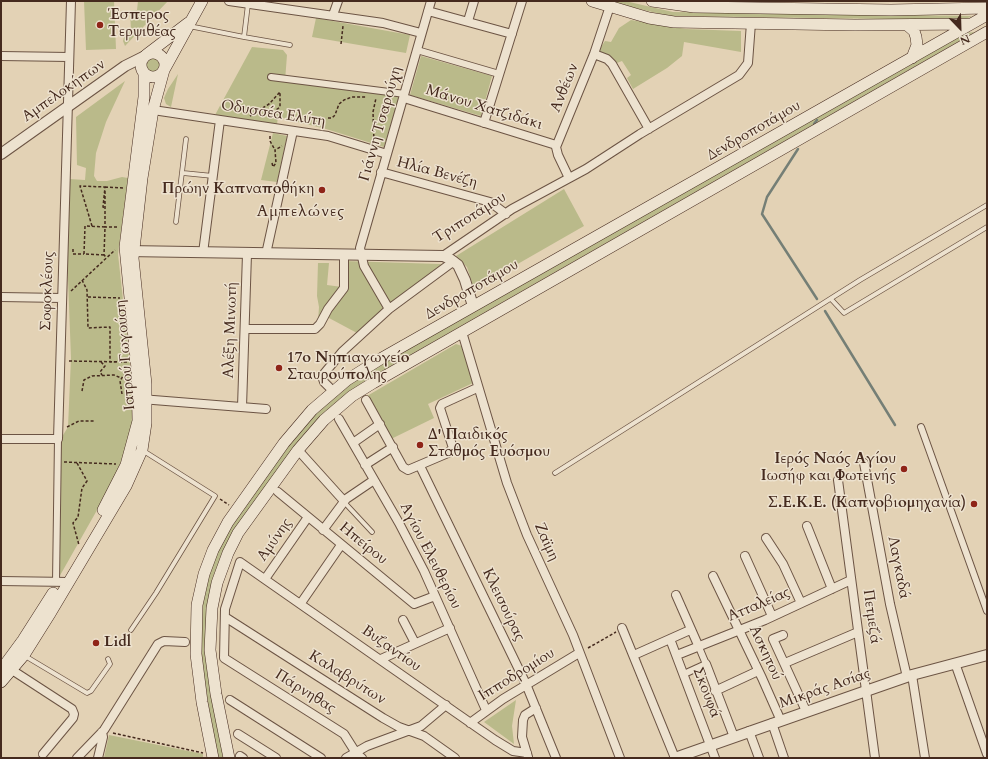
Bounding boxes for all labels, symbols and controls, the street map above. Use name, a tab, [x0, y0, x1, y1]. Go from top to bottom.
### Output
place label: Έσπερος Τερψιθέας	[108, 7, 176, 42]
north arrow	[940, 8, 980, 48]
marker: Έσπερος Τερψιθέας	[95, 20, 105, 30]
text: N	[958, 31, 972, 48]
street label: Αμπελοκήπων	[19, 56, 109, 126]
street label: Ανθέων	[547, 61, 583, 115]
street label: Γιάννη Τσαρούχη	[356, 64, 406, 184]
street label: Μάνου Χατζιδάκι	[423, 82, 545, 134]
street label: Οδυσσέα Ελύτη	[220, 97, 326, 131]
street label: Δενδροποτάμου	[704, 97, 804, 165]
street label: Ηλία Βενέζη	[395, 154, 479, 192]
place label: Πρώην Καπναποθήκη	[162, 181, 314, 199]
marker: Πρώην Καπναποθήκη	[317, 185, 327, 195]
street label: Τριποτάμου	[430, 189, 510, 247]
district label: Αμπελώνες	[257, 202, 345, 222]
street label: Σοφοκλέους	[38, 251, 58, 331]
street label: Δενδροποτάμου	[422, 256, 522, 324]
street label: Αλέξη Μινωτή	[220, 281, 242, 379]
street label: Ιατρού Γωγούση	[112, 299, 140, 411]
place label: 17ο Νηπιαγωγείο Σταυρούπολης	[287, 350, 409, 385]
marker: 17ο Νηπιαγωγείο Σταυρούπολης	[274, 363, 284, 373]
place label: Δ' Παιδικός Σταθμός Ευόσμου	[428, 427, 550, 462]
marker: Δ' Παιδικός Σταθμός Ευόσμου	[415, 440, 425, 450]
place label: Ιερός Ναός Αγίου Ιωσήφ και Φωτεινής	[761, 451, 896, 486]
marker: Ιερός Ναός Αγίου Ιωσήφ και Φωτεινής	[899, 464, 909, 474]
place label: Σ.Ε.Κ.Ε. (Καπνοβιομηχανία)	[768, 495, 966, 513]
marker: Σ.Ε.Κ.Ε. (Καπνοβιομηχανία)	[969, 499, 979, 509]
street label: Αγίου Ελευθερίου	[395, 500, 465, 612]
street label: Αμύνης	[254, 515, 296, 565]
street label: Ηπείρου	[335, 519, 391, 569]
street label: Ζαϊμη	[530, 520, 562, 564]
street label: Λαγκαδά	[883, 535, 913, 601]
street label: Κλεισούρας	[478, 566, 528, 644]
street label: Ατταλείας	[725, 584, 793, 626]
street label: Πετμεζά	[858, 588, 884, 646]
street label: Βυζαντίου	[358, 622, 424, 676]
street label: Ασκητού	[745, 623, 785, 683]
place label: Lidl	[104, 634, 131, 652]
marker: Lidl	[91, 638, 101, 648]
street label: Ιπποδρομίου	[476, 644, 558, 706]
street label: Καλαβρύτων	[305, 647, 389, 709]
street label: Σκουφά	[688, 665, 724, 721]
street label: Μικράς Ασίας	[777, 665, 873, 713]
street label: Πάρνηθας	[271, 666, 339, 718]

